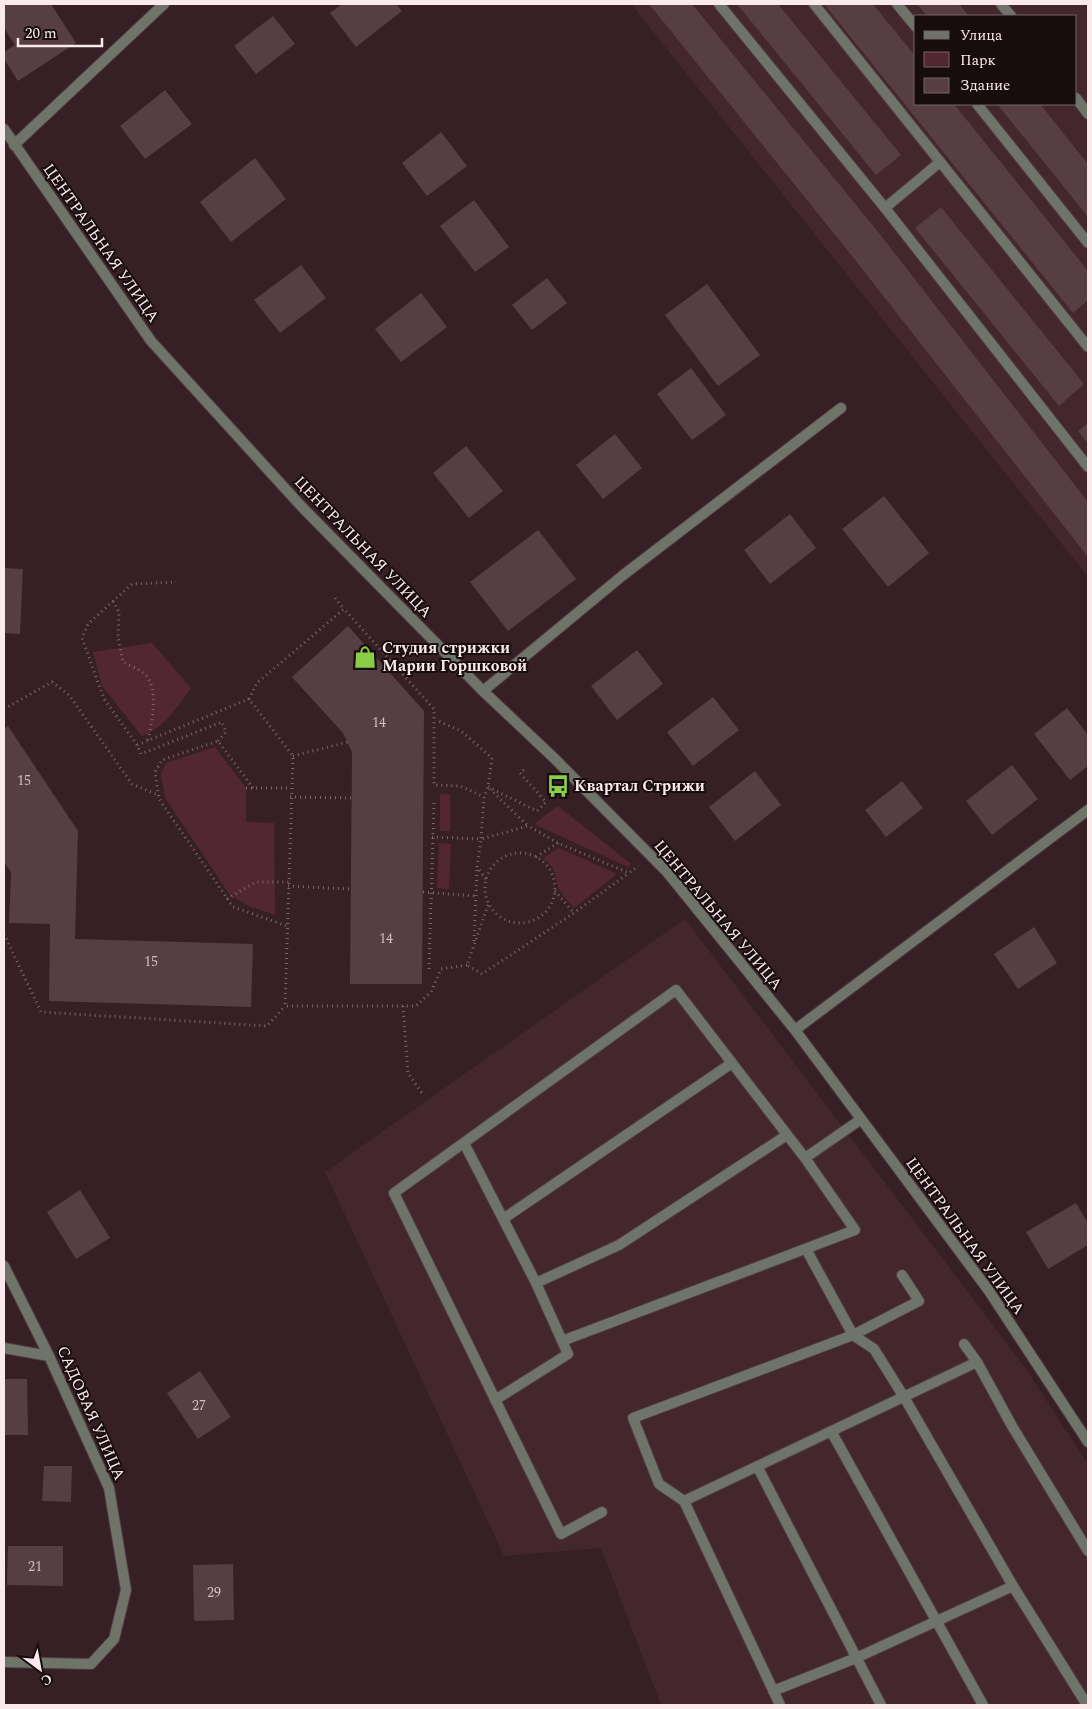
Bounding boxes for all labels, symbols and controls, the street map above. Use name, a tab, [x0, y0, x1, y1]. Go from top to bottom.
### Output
scale bar	[18, 15, 101, 47]
legend	[914, 15, 1077, 105]
text: 20 m	[25, 22, 57, 45]
text: Улица	[960, 24, 1003, 47]
text: Парк	[960, 49, 996, 72]
text: Здание	[960, 74, 1010, 97]
street label: ЦЕНТРАЛЬНАЯ УЛИЦА	[37, 158, 165, 328]
street label: ЦЕНТРАЛЬНАЯ УЛИЦА	[288, 470, 438, 624]
place label: Студия стрижки Марии Горшковой	[382, 636, 527, 678]
shop icon: Студия стрижки Марии Горшковой	[352, 644, 378, 670]
house number: 14	[372, 712, 386, 733]
house number: 15	[17, 770, 31, 791]
bus stop icon: Квартал Стрижи	[545, 773, 571, 799]
place label: Квартал Стрижи	[574, 774, 705, 798]
street label: ЦЕНТРАЛЬНАЯ УЛИЦА	[648, 835, 788, 995]
house number: 14	[379, 928, 393, 949]
house number: 15	[144, 951, 158, 972]
street label: ЦЕНТРАЛЬНАЯ УЛИЦА	[900, 1152, 1030, 1320]
street label: САДОВАЯ УЛИЦА	[51, 1342, 131, 1484]
house number: 27	[192, 1395, 206, 1416]
house number: 21	[28, 1556, 42, 1577]
house number: 29	[207, 1582, 221, 1603]
north arrow	[15, 1644, 65, 1694]
text: С	[37, 1668, 56, 1691]

